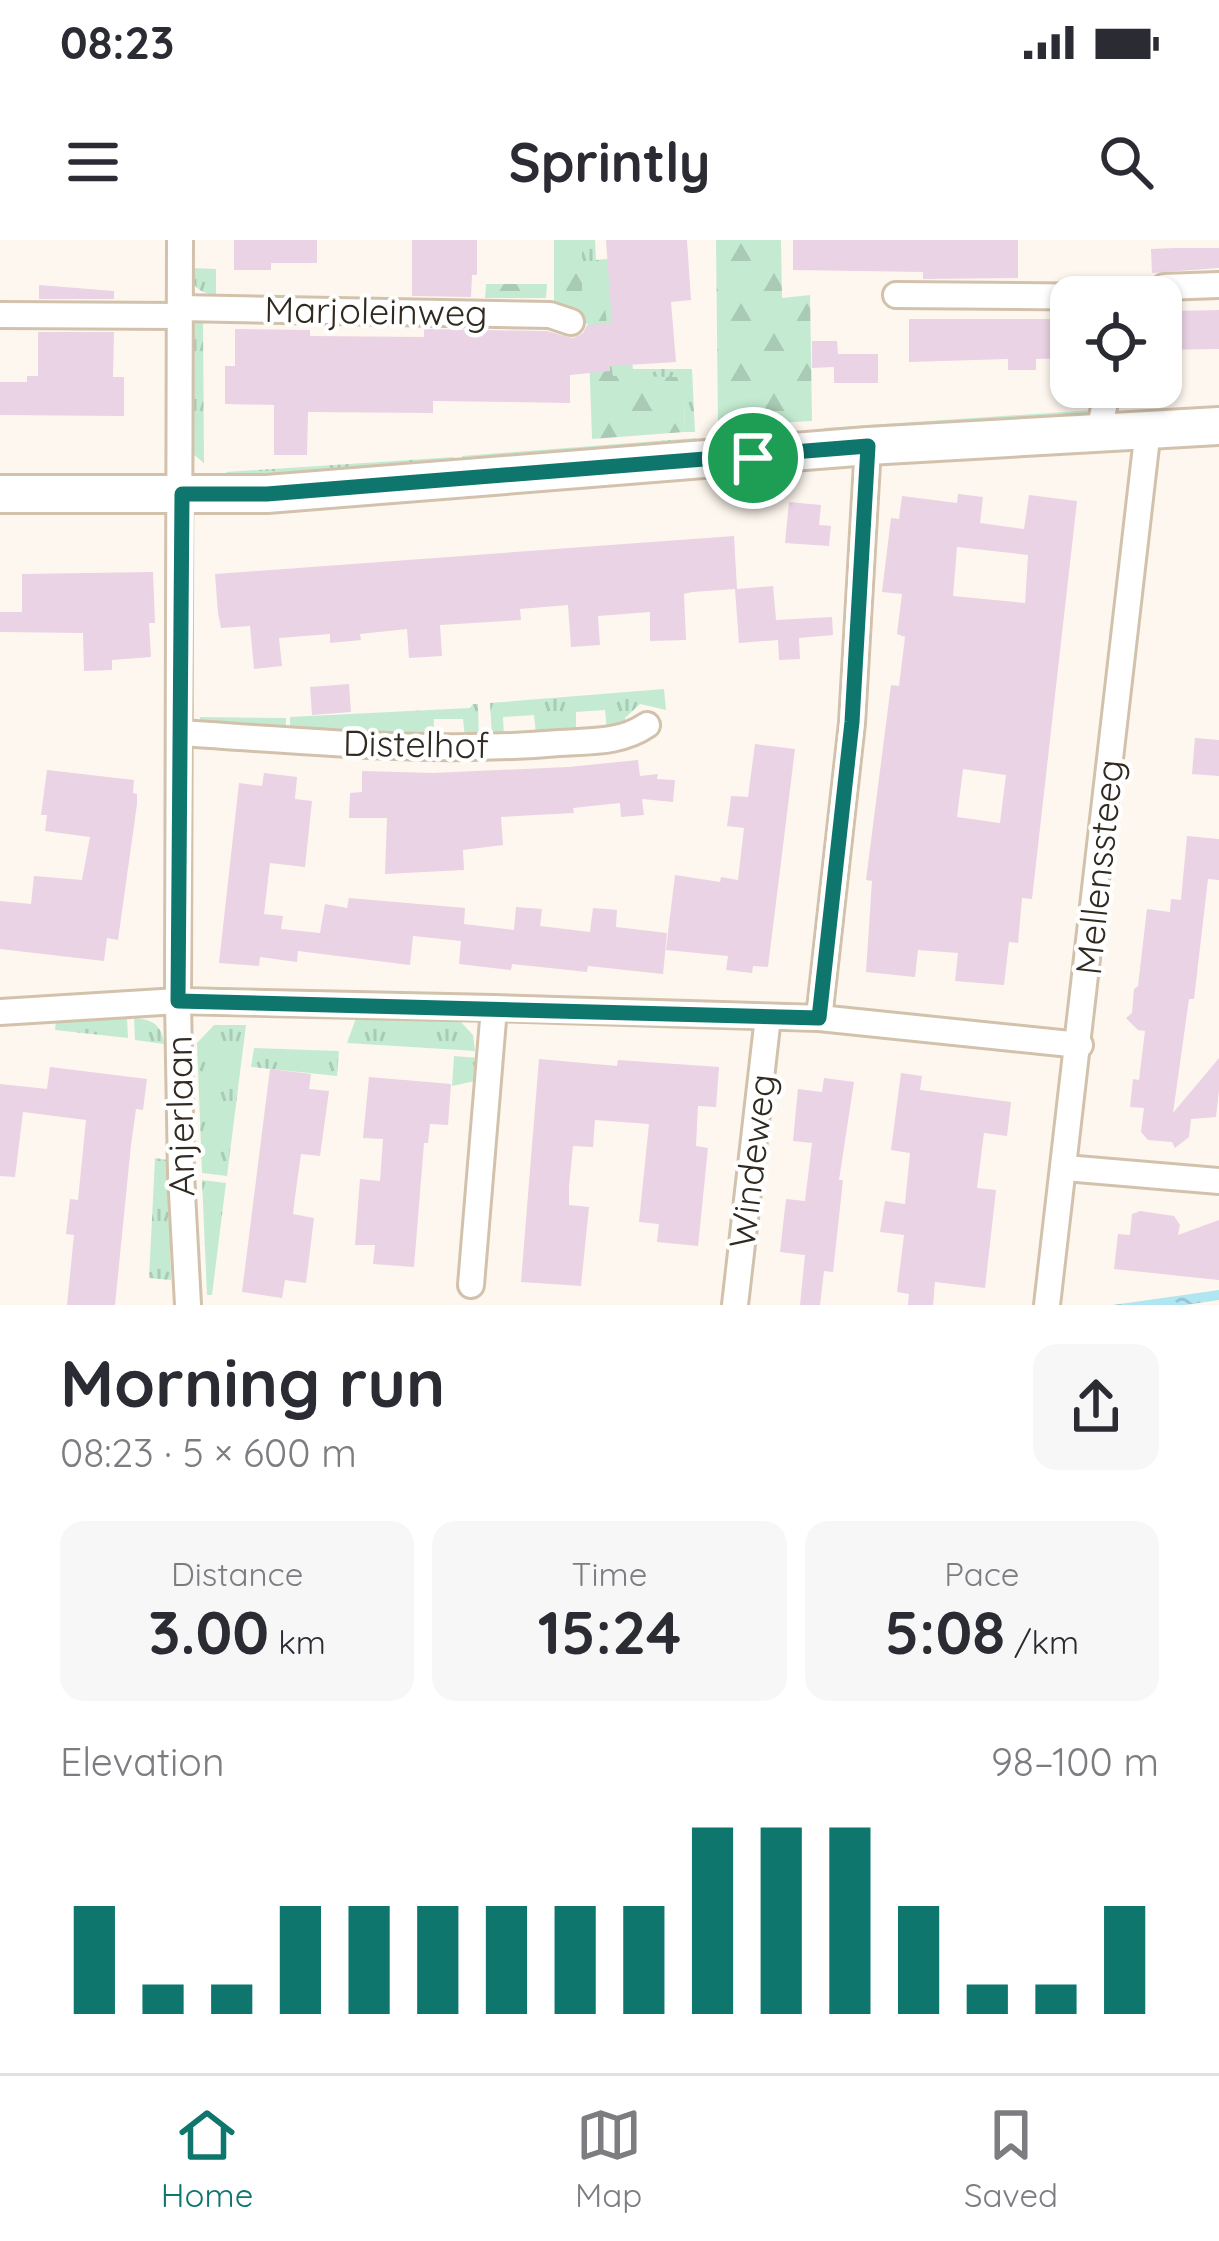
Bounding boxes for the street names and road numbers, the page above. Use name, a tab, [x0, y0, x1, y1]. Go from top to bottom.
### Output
street label: Marjoleinweg	[264, 286, 488, 335]
street label: Distelhof	[342, 720, 490, 767]
street label: Mellenssteeg	[1065, 757, 1132, 977]
street label: Anjerlaan	[156, 1035, 203, 1197]
street label: Windeweg	[718, 1071, 785, 1251]

